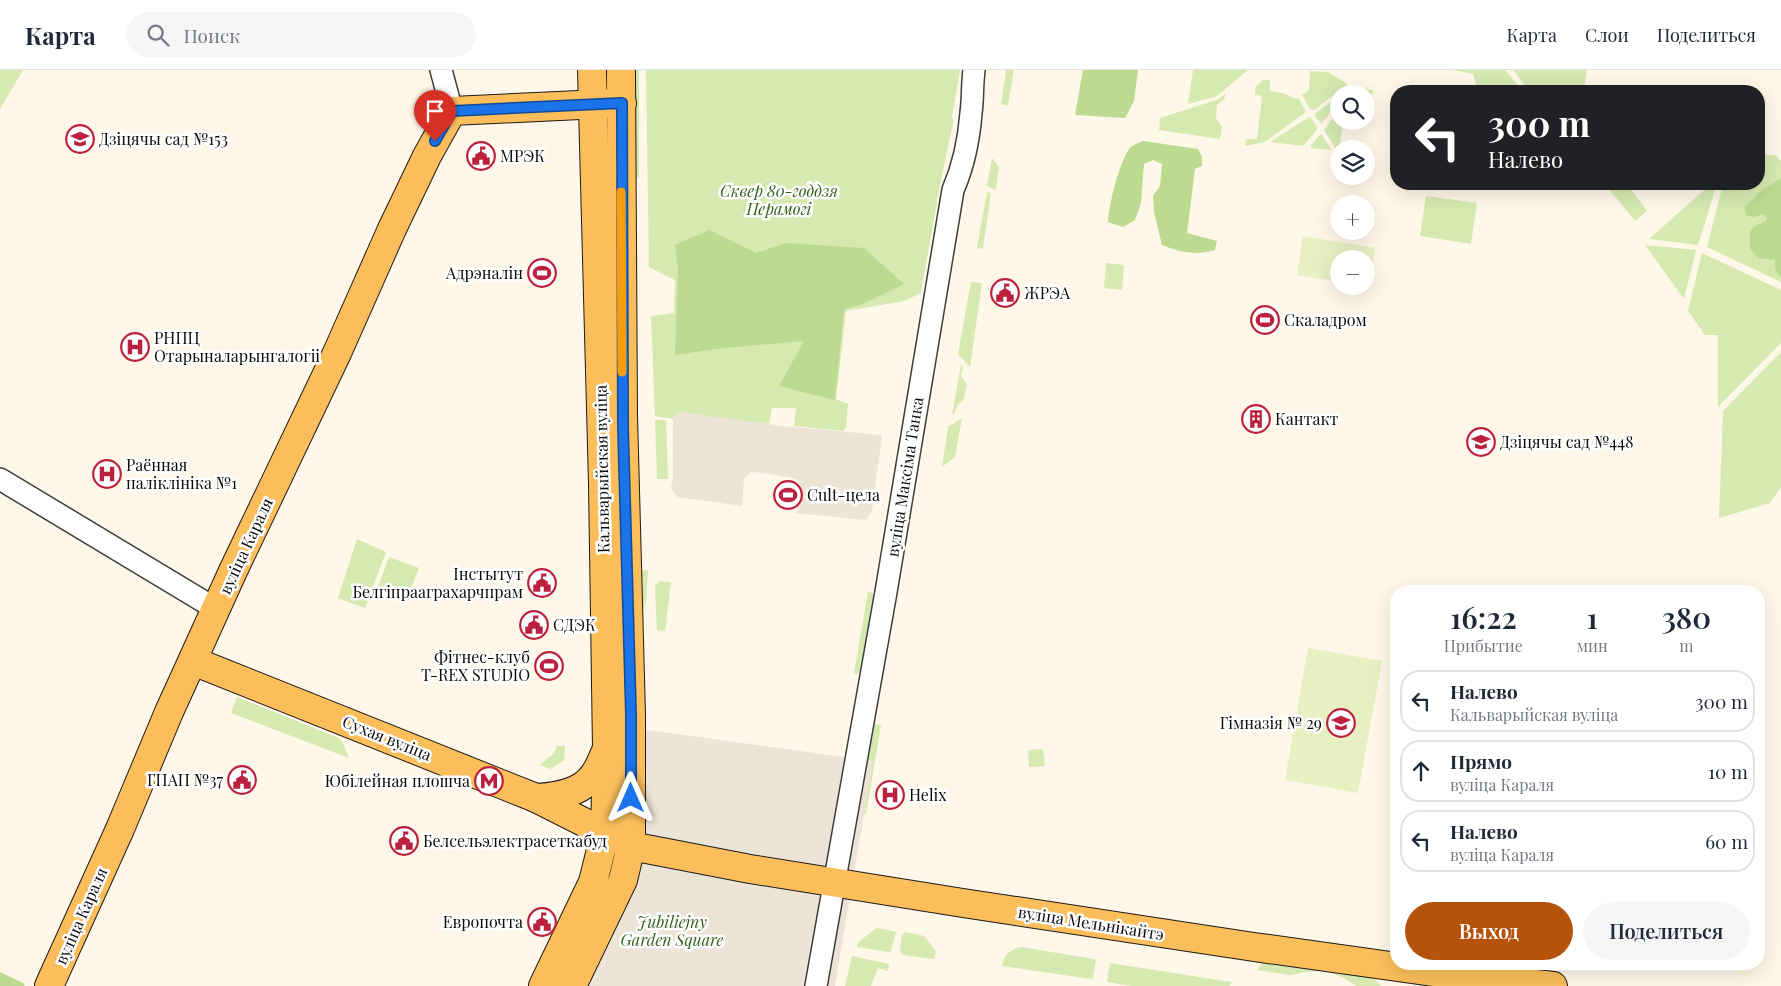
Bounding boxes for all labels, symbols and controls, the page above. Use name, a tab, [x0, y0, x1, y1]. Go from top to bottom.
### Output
search box	[126, 12, 476, 57]
text: Карта	[25, 19, 96, 51]
icon: search	[144, 21, 172, 49]
text: Поиск	[184, 22, 240, 48]
text: Карта	[1506, 23, 1557, 47]
text: Слои	[1585, 23, 1629, 47]
text: Поделиться	[1657, 23, 1756, 47]
map controls	[1330, 85, 1375, 295]
button: search	[1330, 85, 1375, 130]
pin	[414, 90, 456, 141]
icon: arrive	[421, 97, 449, 125]
text: 300 m	[1488, 99, 1590, 146]
icon: left	[1405, 105, 1470, 170]
school or university icon: Дзіцячы сад №153	[65, 124, 95, 154]
place label: Дзіцячы сад №153	[99, 128, 228, 149]
button: layers	[1330, 140, 1375, 185]
public building icon: МРЭК	[466, 141, 496, 171]
text: Налево	[1488, 144, 1563, 174]
place label: МРЭК	[500, 145, 545, 166]
park label: Сквер 80-годдзя Перамогі	[720, 180, 838, 219]
button: +	[1330, 195, 1375, 240]
button: −	[1330, 250, 1375, 295]
sports icon: Адрэналін	[527, 258, 557, 288]
place label: Адрэналін	[445, 262, 523, 283]
public building icon: ЖРЭА	[990, 278, 1020, 308]
place label: ЖРЭА	[1024, 282, 1071, 303]
sports icon: Скаладром	[1250, 305, 1280, 335]
place label: Скаладром	[1284, 309, 1367, 330]
place label: РНПЦ Отарыналарынгалогіі	[154, 327, 320, 366]
hospital icon: РНПЦ Отарыналарынгалогіі	[120, 332, 150, 362]
street label: Кальварыйская вуліца	[590, 385, 613, 553]
street label: вуліца Максіма Танка	[882, 395, 928, 558]
building icon: Кантакт	[1241, 404, 1271, 434]
place label: Кантакт	[1275, 408, 1339, 429]
school or university icon: Дзіцячы сад №448	[1466, 427, 1496, 457]
place label: Дзіцячы сад №448	[1500, 431, 1634, 452]
place label: Раённая паліклініка №1	[126, 454, 237, 493]
hospital icon: Раённая паліклініка №1	[92, 459, 122, 489]
sports icon: Cult-цела	[773, 480, 803, 510]
place label: Cult-цела	[807, 484, 880, 505]
street label: вуліца Караля	[214, 494, 277, 597]
place label: Інстытут Белгіпрааграхарчпрам	[353, 563, 523, 602]
public building icon: Інстытут Белгіпрааграхарчпрам	[527, 568, 557, 598]
text: 16:22	[1450, 597, 1517, 637]
text: 1	[1587, 597, 1598, 637]
text: 380	[1662, 597, 1711, 637]
public building icon: СДЭК	[519, 610, 549, 640]
place label: СДЭК	[553, 614, 596, 635]
text: Прибытие	[1444, 635, 1523, 656]
text: мин	[1577, 635, 1608, 656]
text: m	[1679, 635, 1694, 656]
place label: Фітнес-клуб T-REX STUDIO	[421, 646, 530, 685]
sports icon: Фітнес-клуб T-REX STUDIO	[534, 651, 564, 681]
text: Налево	[1450, 678, 1518, 704]
icon: left	[1407, 687, 1435, 715]
text: 300 m	[1695, 688, 1748, 714]
text: Кальварыйская вуліца	[1450, 704, 1618, 725]
school or university icon: Гімназія № 29	[1326, 708, 1356, 738]
street label: Сухая вуліца	[340, 710, 435, 765]
place label: Гімназія № 29	[1220, 712, 1322, 733]
text: Прямо	[1450, 748, 1512, 774]
icon: ahead	[1407, 757, 1435, 785]
text: 10 m	[1708, 758, 1748, 784]
public building icon: ГПАП №37	[227, 765, 257, 795]
metro station icon: Юбілейная плошча	[474, 766, 504, 796]
place label: ГПАП №37	[147, 769, 224, 790]
place label: Юбілейная плошча	[325, 770, 470, 791]
position arrow	[604, 771, 656, 823]
text: вуліца Караля	[1450, 774, 1554, 795]
hospital icon: Helix	[875, 780, 905, 810]
place label: Helix	[909, 784, 947, 805]
text: Налево	[1450, 818, 1518, 844]
public building icon: Белсельэлектрасеткабуд	[389, 826, 419, 856]
icon: left	[1407, 827, 1435, 855]
text: 60 m	[1705, 828, 1748, 854]
place label: Белсельэлектрасеткабуд	[423, 830, 608, 851]
text: вуліца Караля	[1450, 844, 1554, 865]
street label: вуліца Караля	[50, 864, 111, 968]
street label: вуліца Мельнікайтэ	[1017, 901, 1166, 944]
button: Выход	[1405, 902, 1573, 960]
button: Поделиться	[1583, 902, 1750, 960]
public building icon: Европочта	[527, 907, 557, 937]
place label: Европочта	[443, 911, 523, 932]
park label: Jubiliejny Garden Square	[621, 911, 724, 950]

